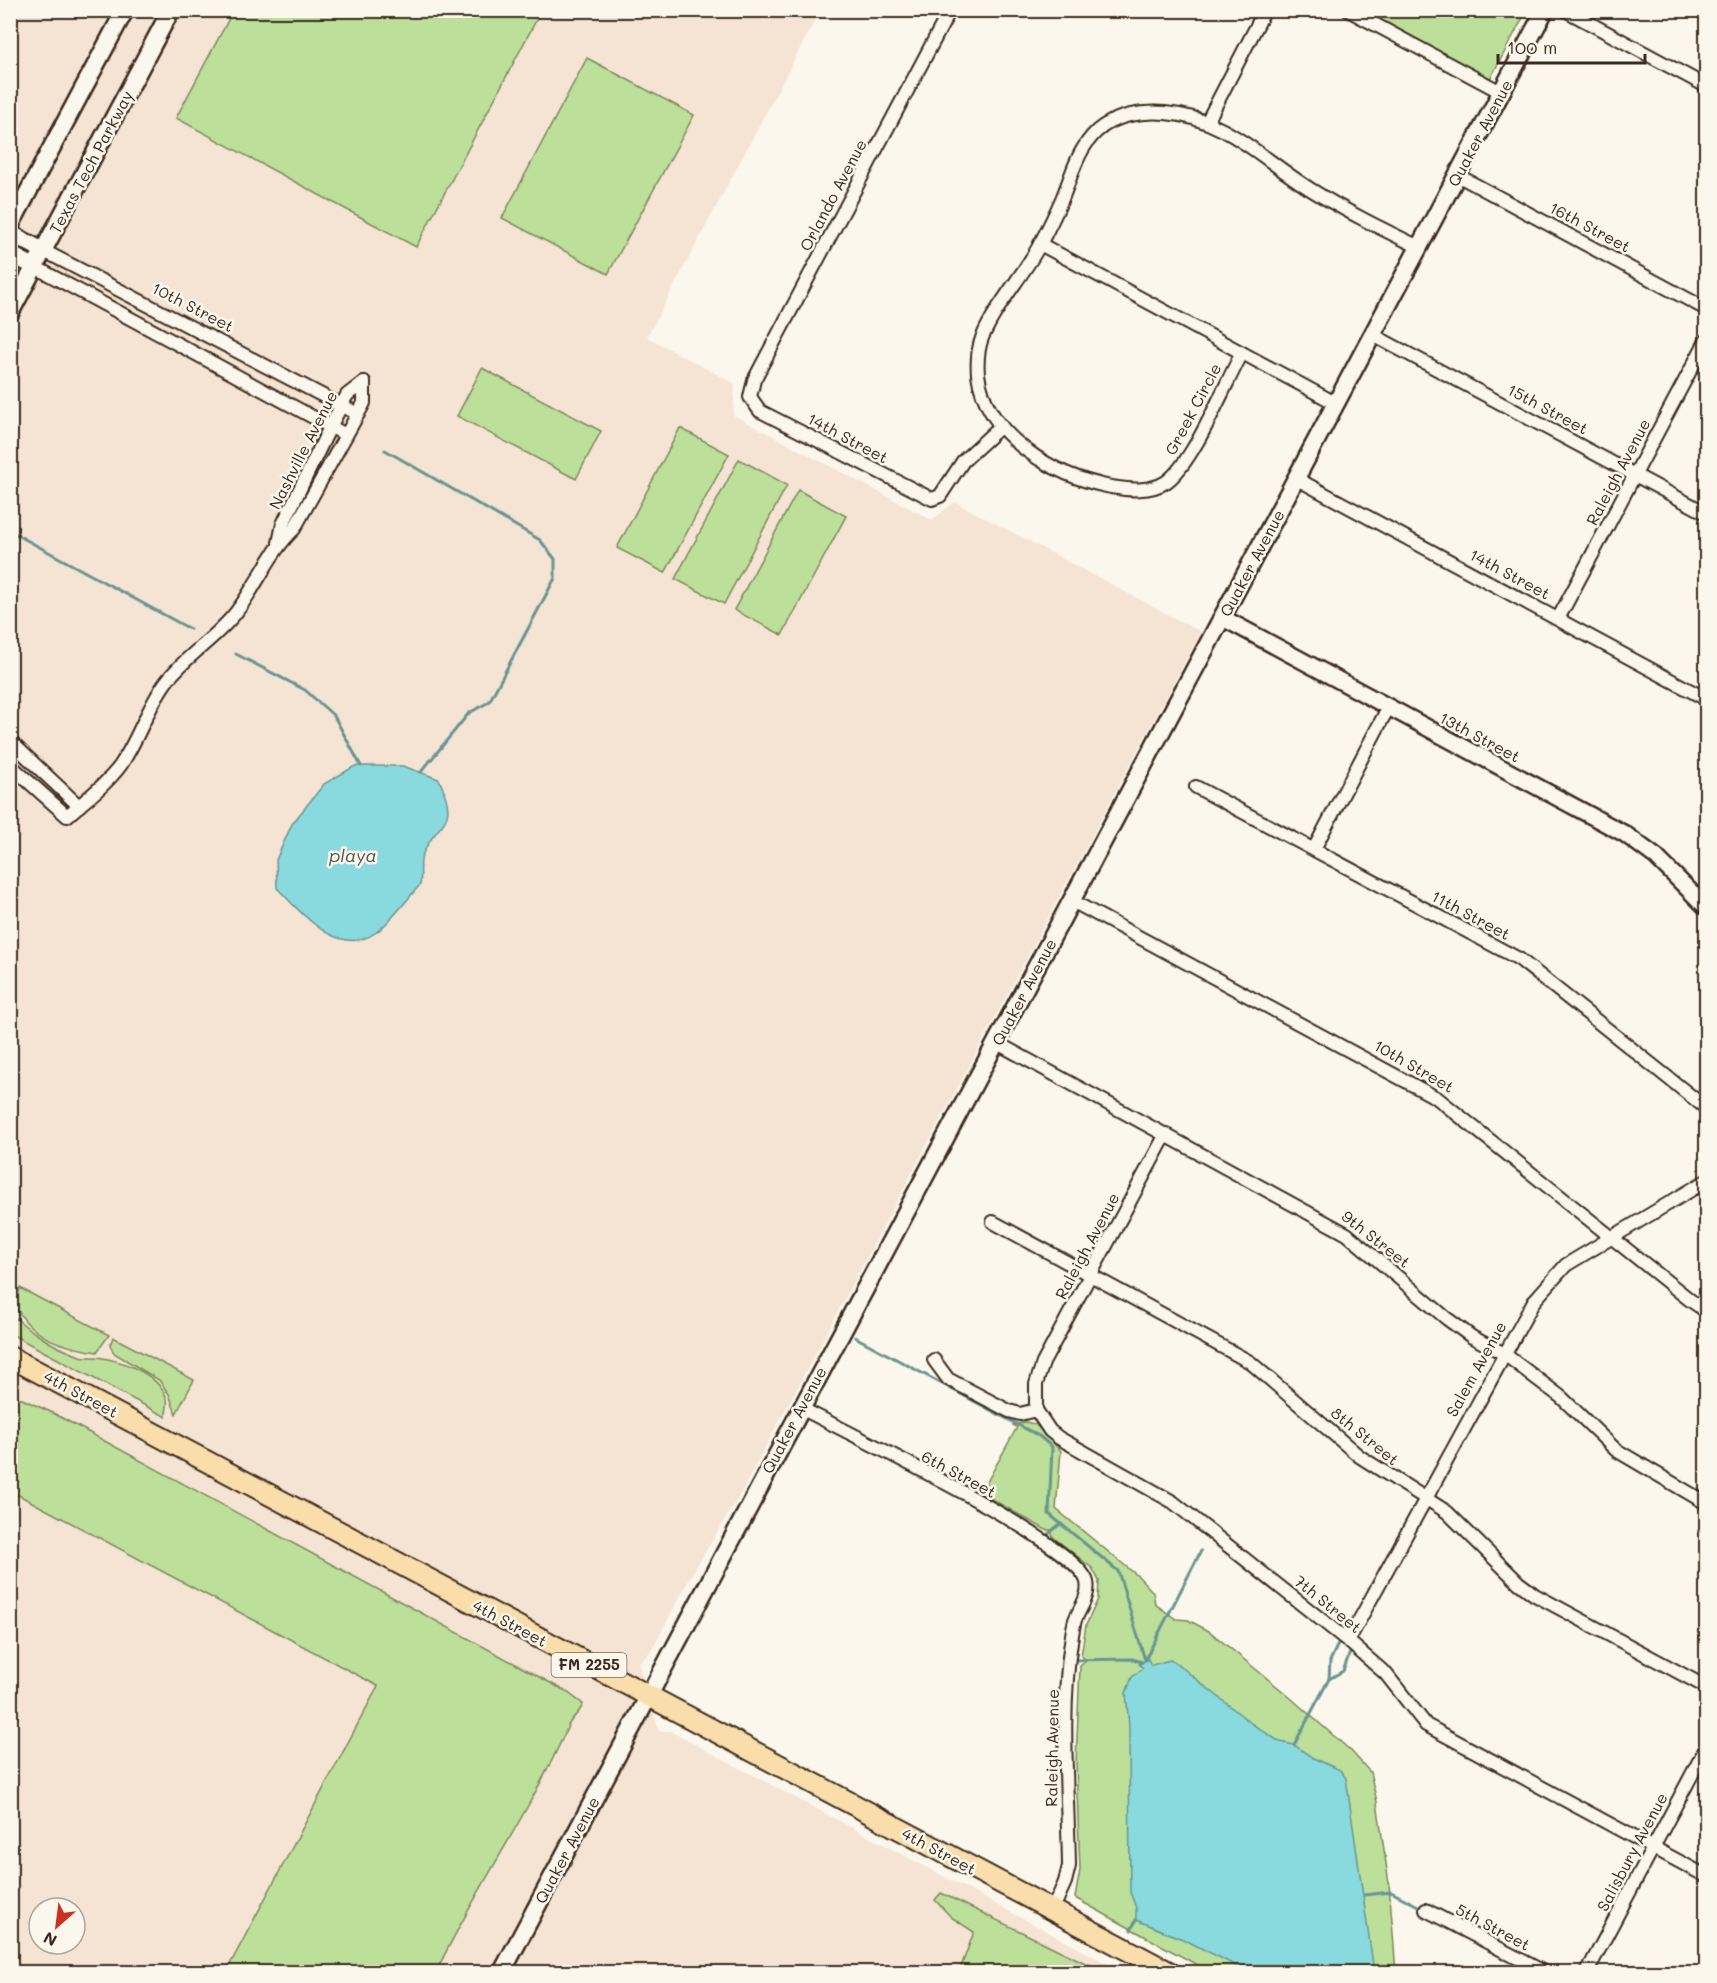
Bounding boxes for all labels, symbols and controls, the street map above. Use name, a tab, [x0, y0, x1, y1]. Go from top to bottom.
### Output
scale bar	[1498, 27, 1645, 65]
text: 100 m	[1507, 35, 1557, 59]
street label: Quaker Avenue	[1443, 76, 1517, 190]
street label: Texas Tech Parkway	[44, 87, 137, 237]
street label: Orlando Avenue	[794, 135, 871, 254]
street label: 16th Street	[1546, 196, 1634, 257]
street label: 10th Street	[149, 277, 238, 336]
street label: Greek Circle	[1160, 359, 1226, 458]
street label: 15th Street	[1504, 378, 1592, 439]
street label: Nashville Avenue	[264, 387, 342, 513]
street label: 14th Street	[804, 407, 892, 468]
street label: Raleigh Avenue	[1581, 415, 1654, 529]
street label: Quaker Avenue	[1215, 506, 1289, 620]
street label: 14th Street	[1466, 543, 1554, 604]
street label: 13th Street	[1436, 706, 1524, 767]
water label: playa	[328, 843, 377, 867]
street label: 11th Street	[1428, 885, 1514, 944]
street label: Quaker Avenue	[987, 935, 1061, 1049]
street label: 10th Street	[1370, 1034, 1458, 1097]
street label: Raleigh Avenue	[1050, 1189, 1123, 1303]
street label: 9th Street	[1338, 1205, 1415, 1272]
street label: Salem Avenue	[1441, 1317, 1510, 1420]
street label: Quaker Avenue	[757, 1363, 831, 1477]
street label: 4th Street	[40, 1365, 122, 1422]
street label: 8th Street	[1327, 1402, 1404, 1470]
street label: 6th Street	[918, 1445, 1000, 1502]
street label: 7th Street	[1290, 1570, 1366, 1637]
street label: 4th Street	[469, 1594, 551, 1651]
road number: FM 2255	[552, 1653, 626, 1677]
street label: Raleigh Avenue	[1040, 1689, 1063, 1807]
street label: Salisbury Avenue	[1591, 1789, 1672, 1915]
street label: Quaker Avenue	[530, 1793, 604, 1907]
street label: 4th Street	[898, 1822, 980, 1879]
north arrow	[27, 1896, 87, 1956]
street label: 5th Street	[1452, 1898, 1534, 1955]
text: N	[39, 1928, 60, 1952]

